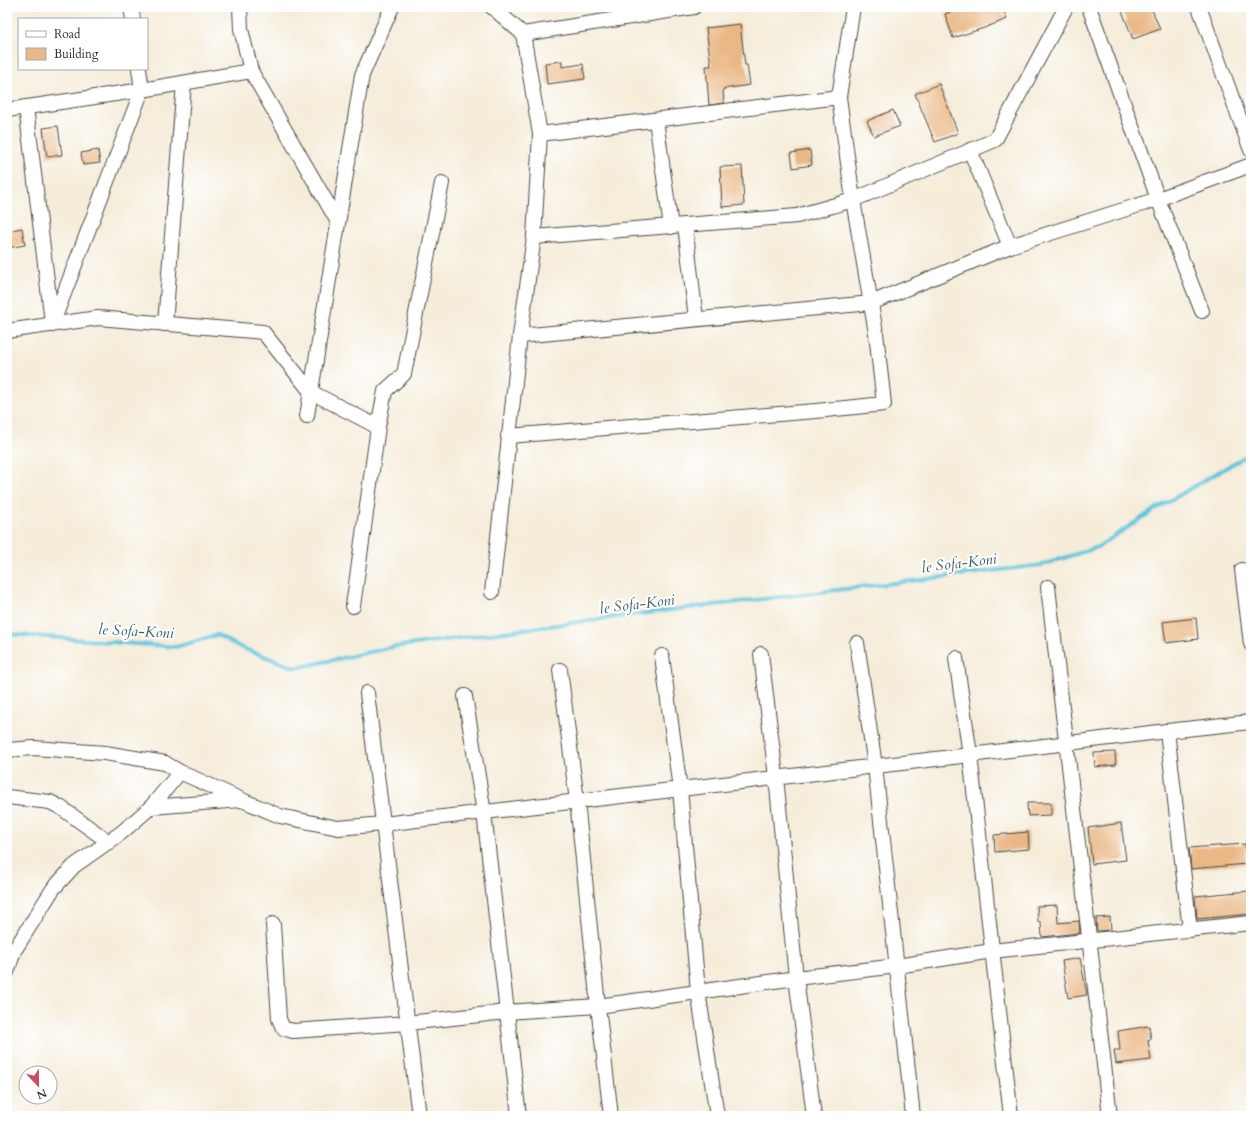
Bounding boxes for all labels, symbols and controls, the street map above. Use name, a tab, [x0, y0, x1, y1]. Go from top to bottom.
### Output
legend	[18, 18, 148, 70]
text: Road	[54, 26, 81, 42]
text: Building	[54, 46, 99, 62]
water label: le Sofa-Koni	[920, 548, 999, 578]
water label: le Sofa-Koni	[598, 589, 677, 619]
water label: le Sofa-Koni	[98, 619, 175, 643]
north arrow	[18, 1065, 58, 1105]
text: N	[34, 1085, 49, 1103]

